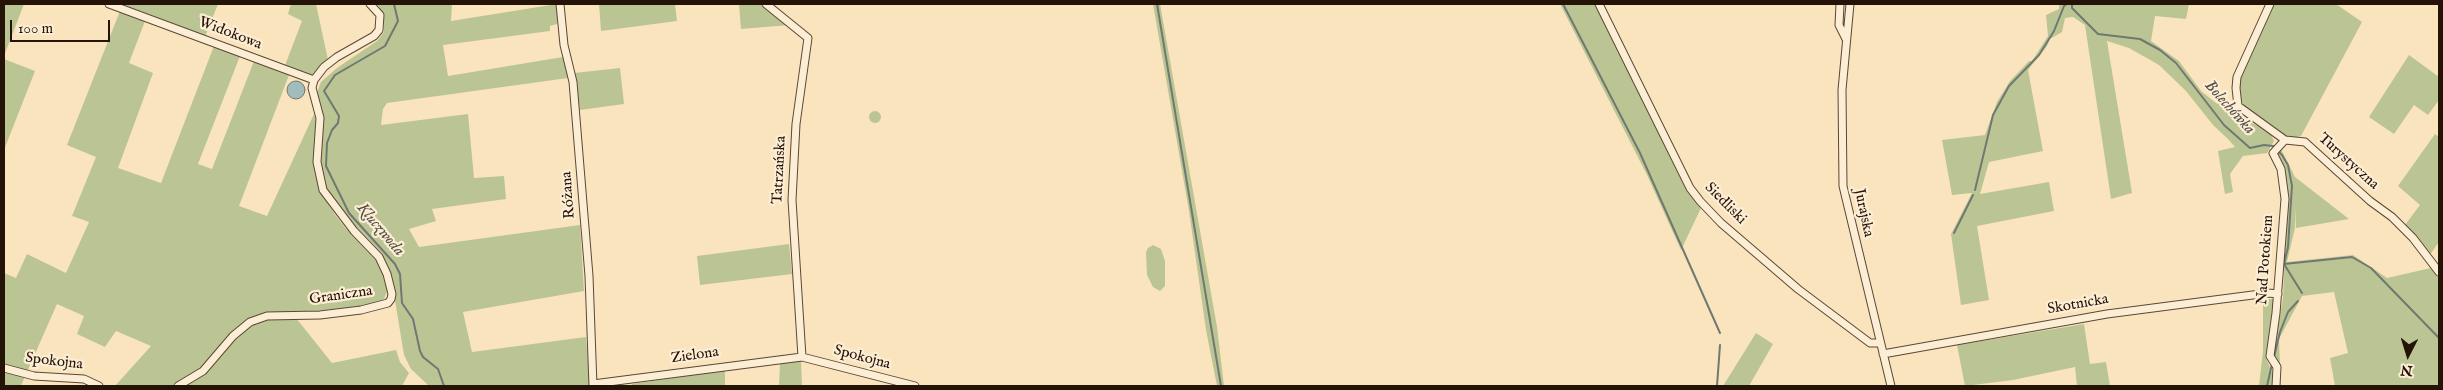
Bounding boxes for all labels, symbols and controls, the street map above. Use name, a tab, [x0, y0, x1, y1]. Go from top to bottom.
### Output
scale bar	[12, 10, 112, 42]
street label: Widokowa	[196, 14, 264, 54]
text: 100 m	[18, 19, 53, 38]
water label: Bolechówka	[2200, 77, 2258, 139]
street label: Turystyczna	[2314, 130, 2382, 194]
street label: Tatrzańska	[769, 136, 791, 204]
street label: Różana	[558, 171, 580, 219]
street label: Siedliski	[1700, 179, 1750, 229]
street label: Jurajska	[1849, 187, 1877, 239]
water label: Kluczwoda	[352, 199, 408, 261]
street label: Nad Potokiem	[2254, 214, 2278, 306]
street label: Graniczna	[308, 283, 374, 309]
street label: Skotnicka	[2046, 291, 2110, 319]
north arrow	[2383, 330, 2433, 380]
street label: Spokojna	[832, 342, 892, 374]
street label: Zielona	[670, 344, 720, 368]
street label: Spokojna	[24, 350, 84, 374]
text: N	[2400, 360, 2414, 379]

